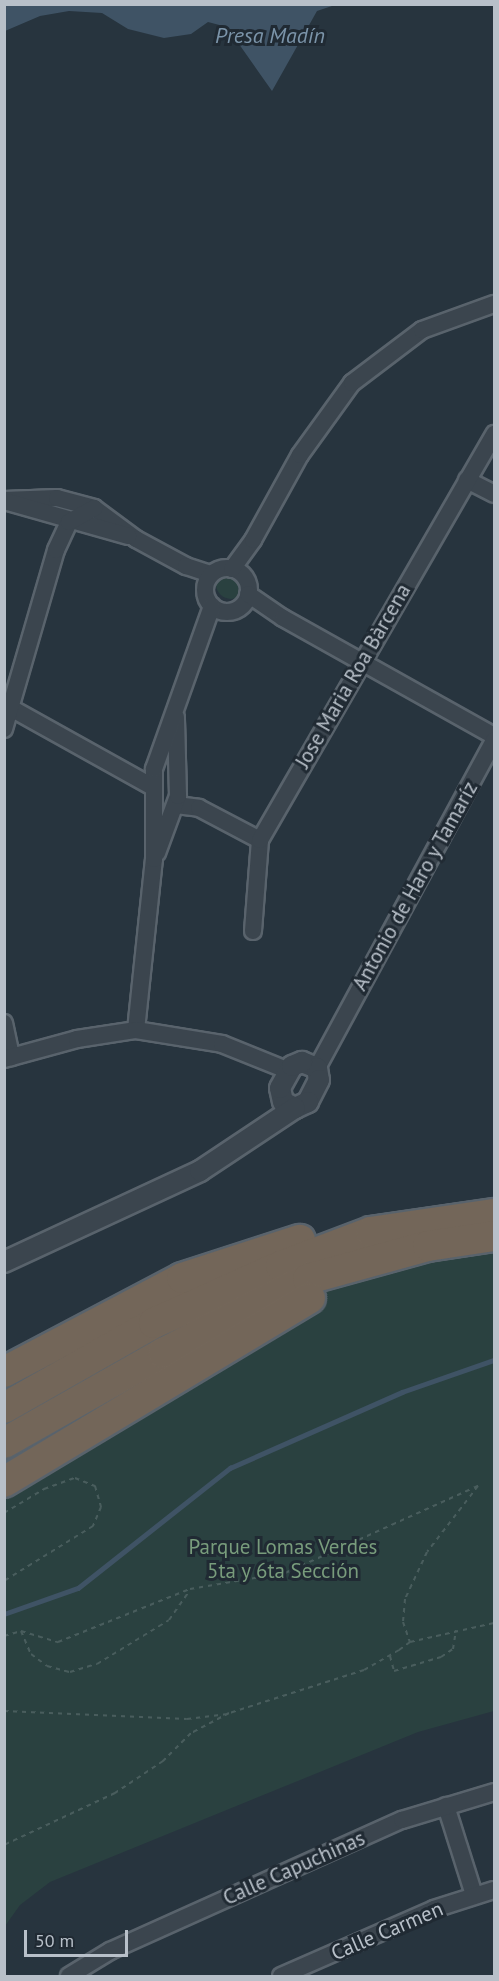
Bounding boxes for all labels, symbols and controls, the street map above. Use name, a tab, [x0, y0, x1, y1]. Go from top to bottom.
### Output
water label: Presa Madín	[215, 23, 325, 49]
street label: Jose Maria Roa Bàrcena	[290, 579, 416, 773]
street label: Antonio de Haro y Tamaríz	[347, 776, 483, 996]
park label: Parque Lomas Verdes 5ta y 6ta Sección	[188, 1534, 378, 1584]
street label: Calle Capuchinas	[219, 1825, 369, 1911]
street label: Calle Carmen	[327, 1896, 447, 1966]
scale bar	[27, 1918, 130, 1956]
text: 50 m	[35, 1929, 74, 1952]

